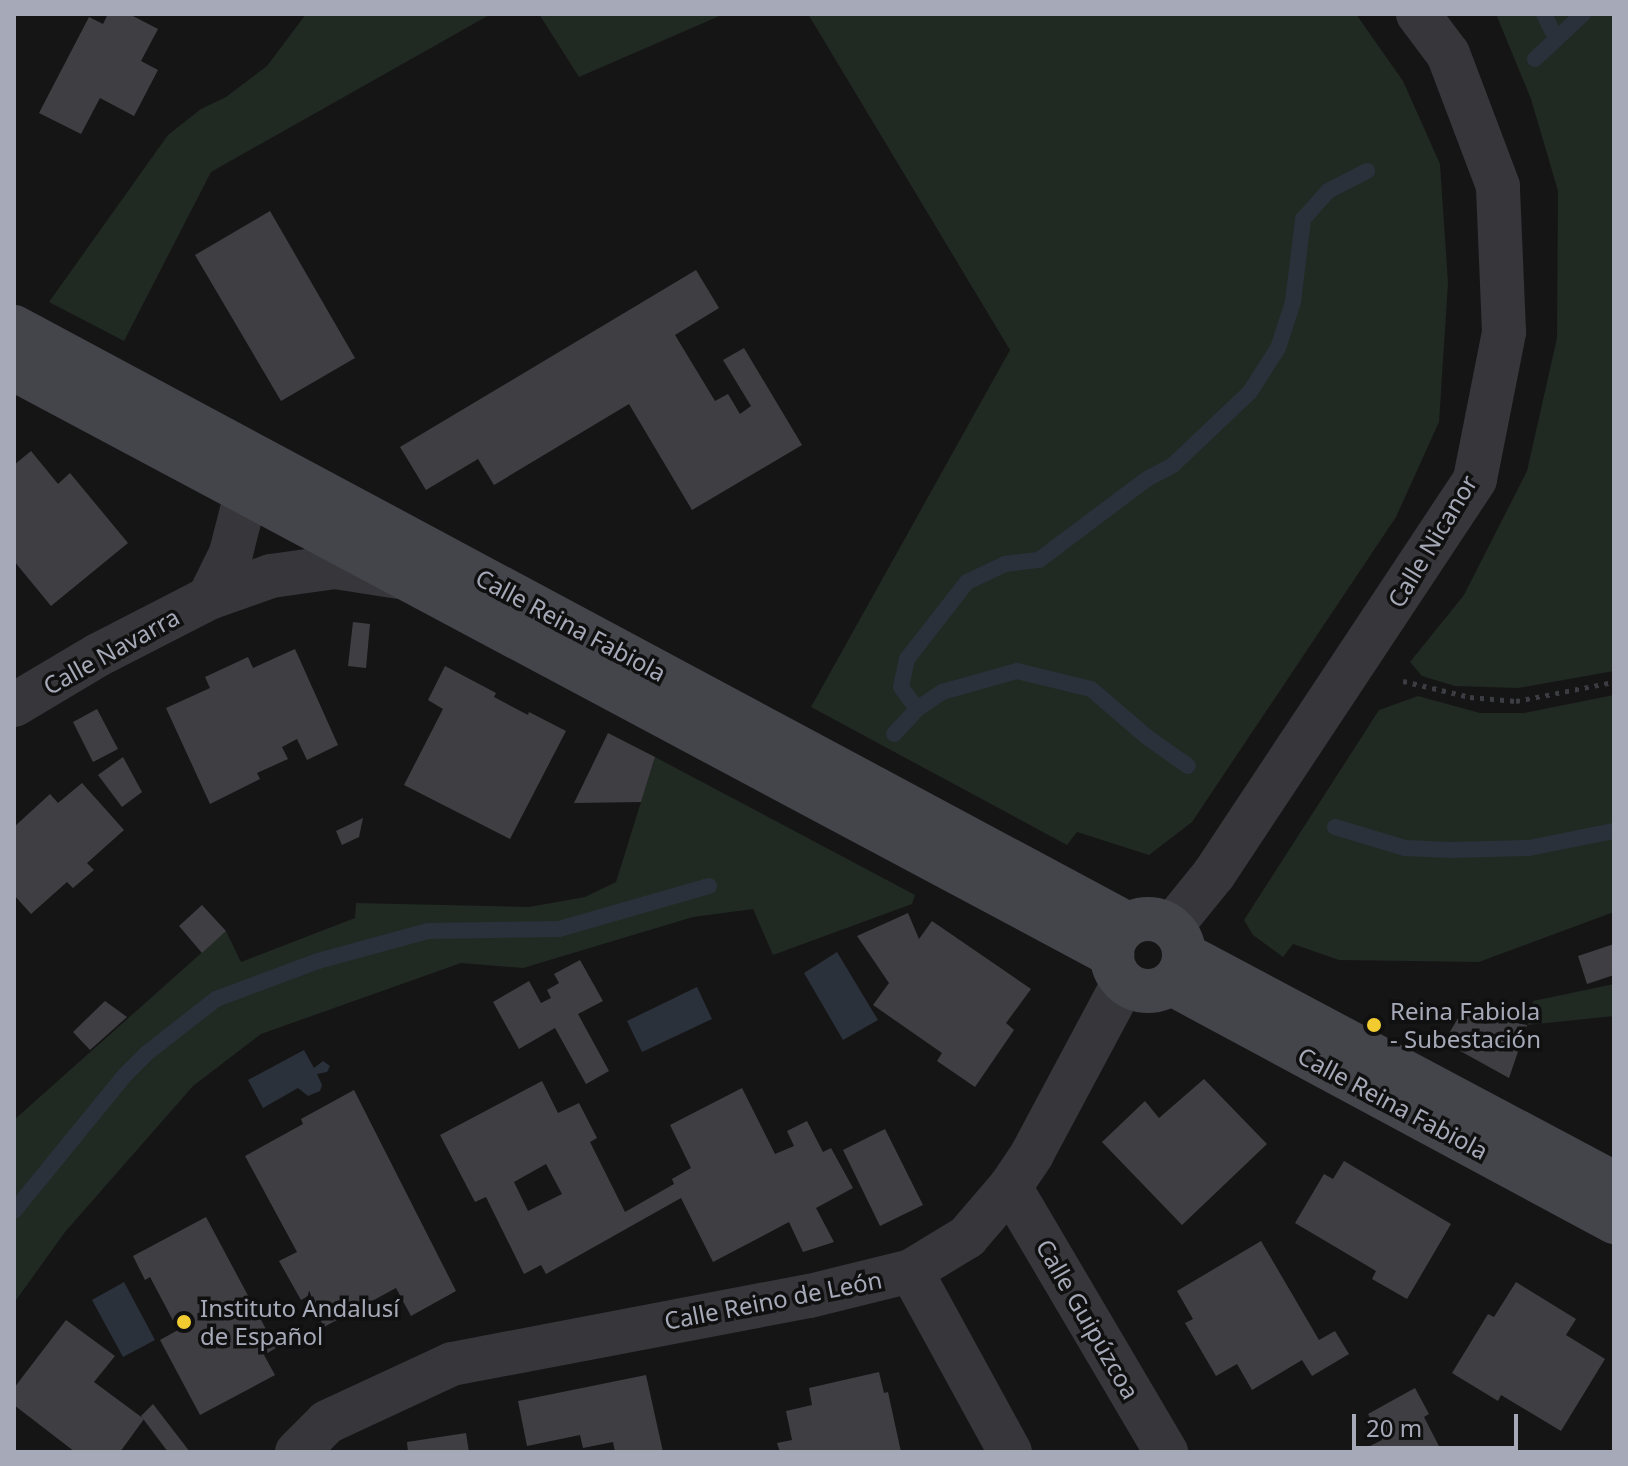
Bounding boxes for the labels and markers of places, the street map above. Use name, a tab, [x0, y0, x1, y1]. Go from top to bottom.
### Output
place label: Reina Fabiola - Subestación	[1390, 997, 1541, 1053]
marker: Reina Fabiola - Subestación	[1365, 1016, 1383, 1034]
place label: Instituto Andalusí de Español	[200, 1294, 399, 1350]
marker: Instituto Andalusí de Español	[175, 1313, 193, 1331]

